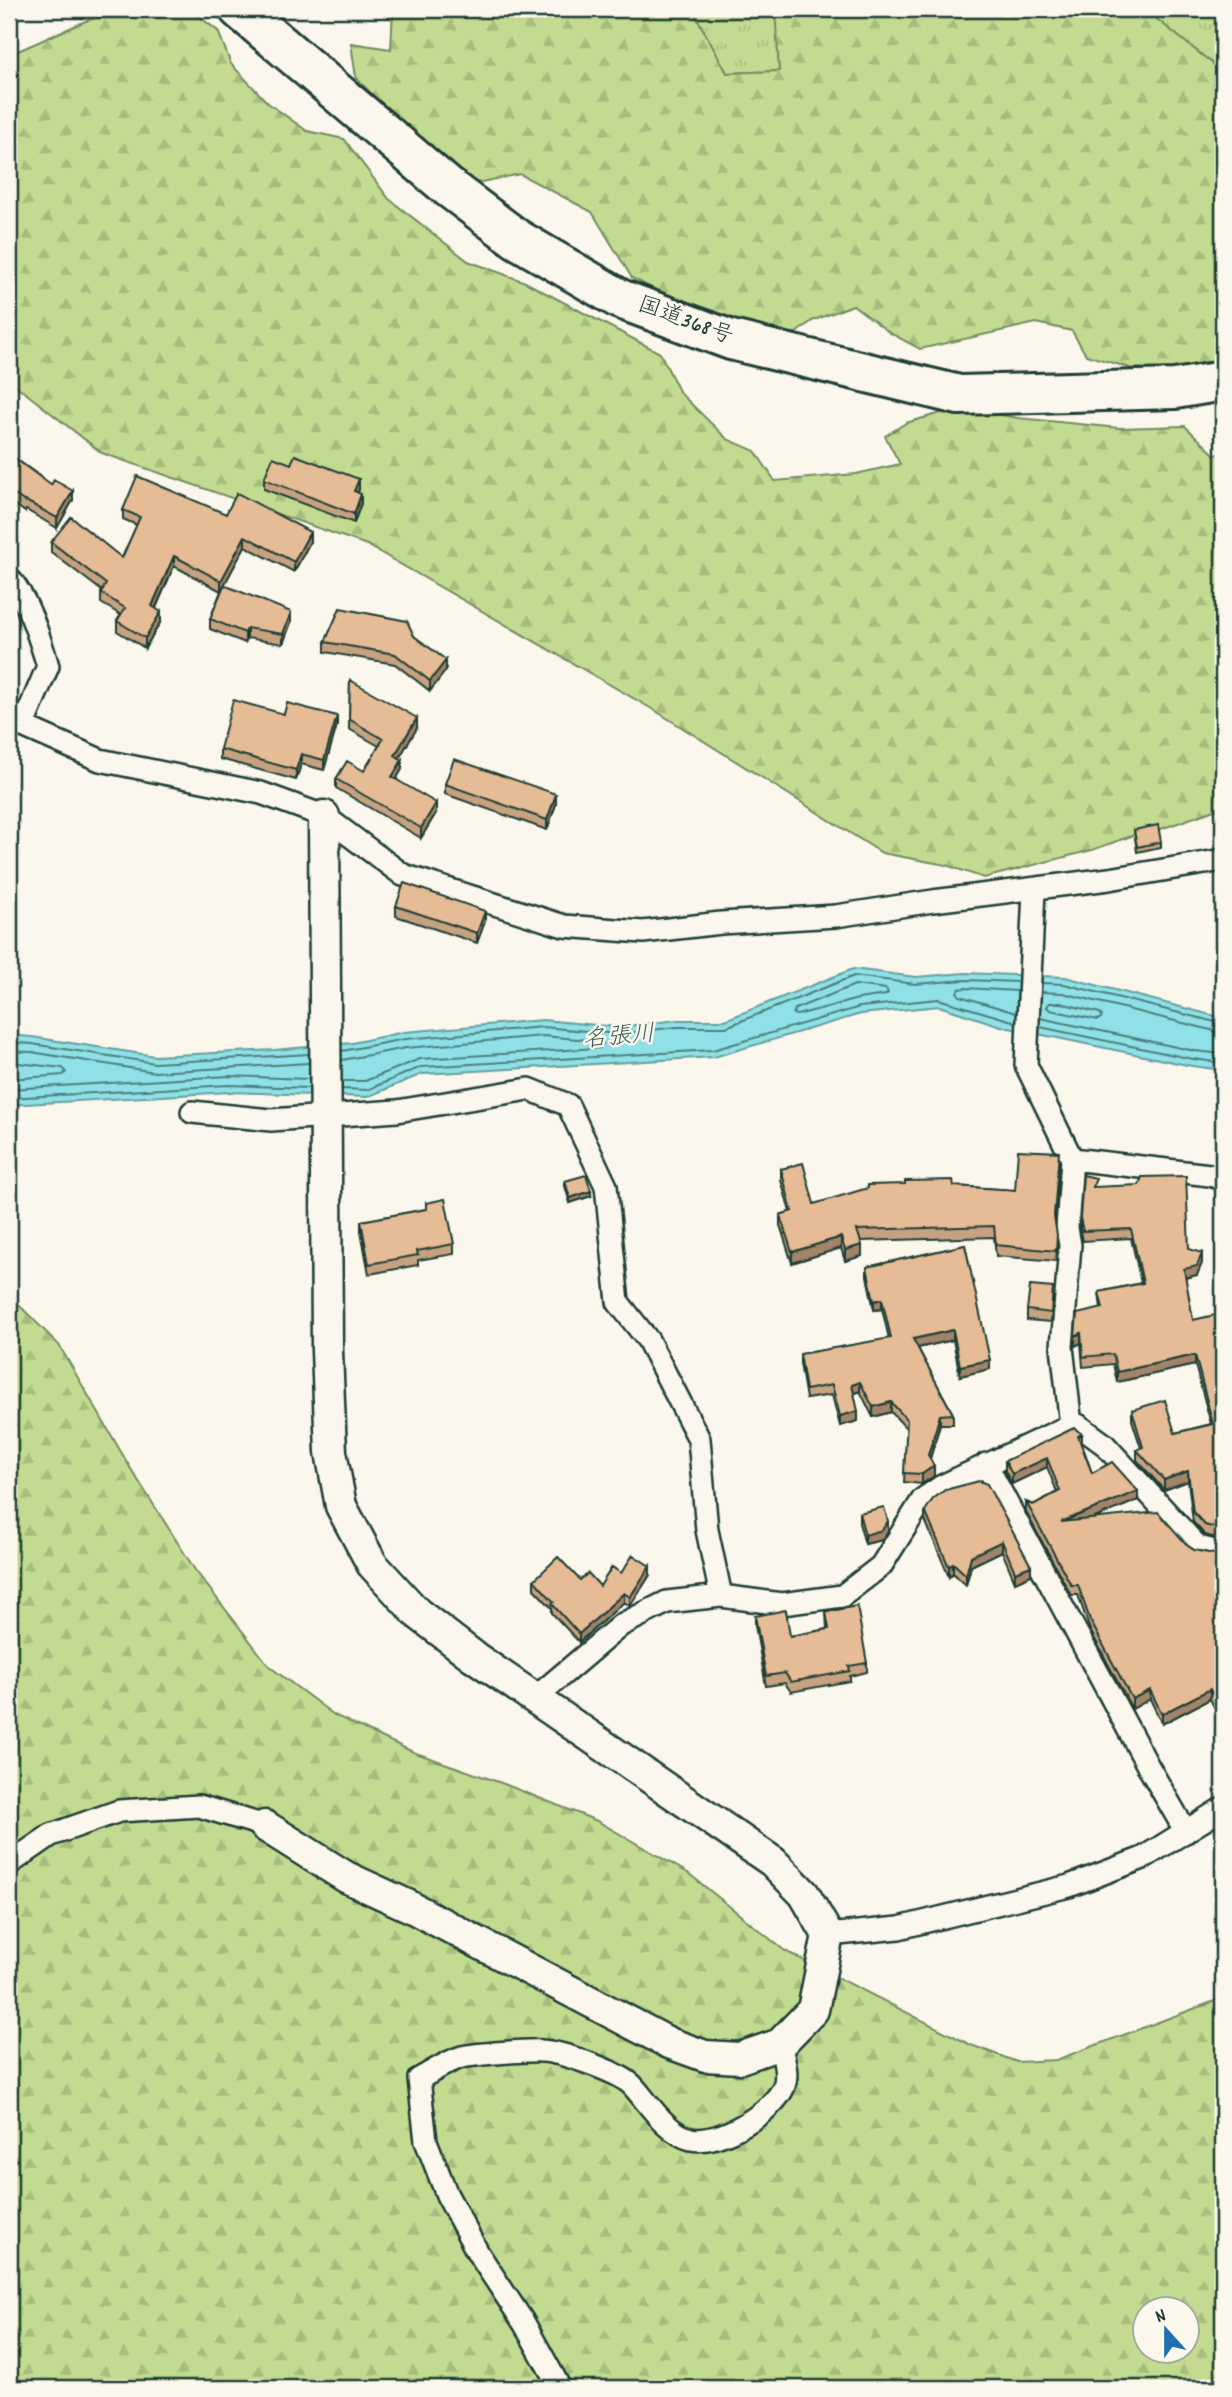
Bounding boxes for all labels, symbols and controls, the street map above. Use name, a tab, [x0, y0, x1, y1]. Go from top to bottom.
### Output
street label: 国道368号	[633, 289, 737, 355]
water label: 名張川	[582, 1018, 656, 1058]
north arrow	[1130, 2296, 1200, 2366]
text: N	[1152, 2303, 1170, 2332]

